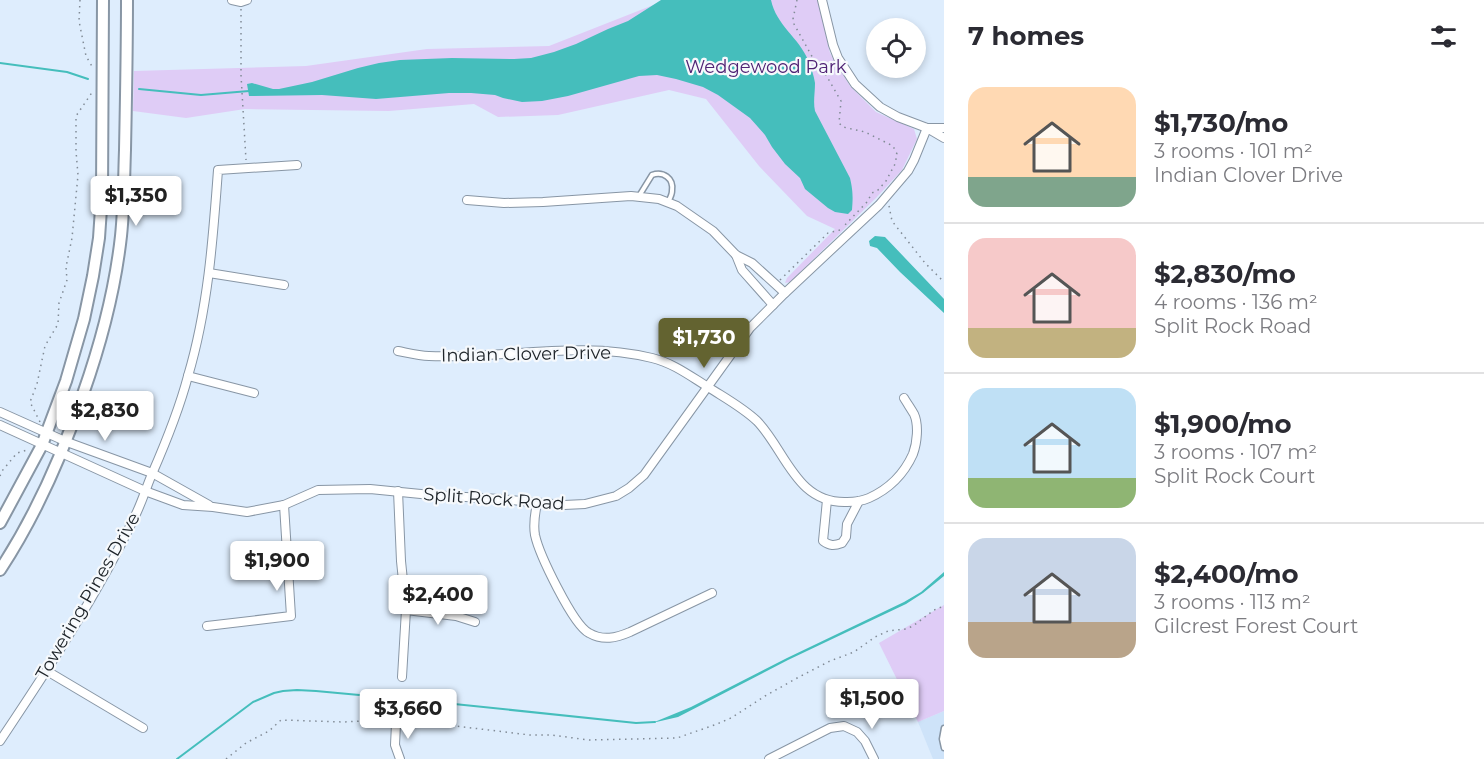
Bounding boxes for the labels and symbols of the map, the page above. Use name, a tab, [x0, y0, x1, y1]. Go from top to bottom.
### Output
park label: Wedgewood Park	[685, 56, 847, 78]
pin: $1,350	[87, 176, 185, 227]
pin: $1,730	[655, 318, 753, 369]
street label: Indian Clover Drive	[441, 342, 611, 366]
pin: $2,830	[56, 391, 154, 442]
street label: Split Rock Road	[423, 483, 565, 515]
street label: Towering Pines Drive	[31, 508, 145, 684]
pin: $1,900	[228, 541, 326, 592]
pin: $2,400	[389, 575, 487, 626]
pin: $1,500	[823, 679, 921, 730]
pin: $3,660	[359, 689, 457, 740]

